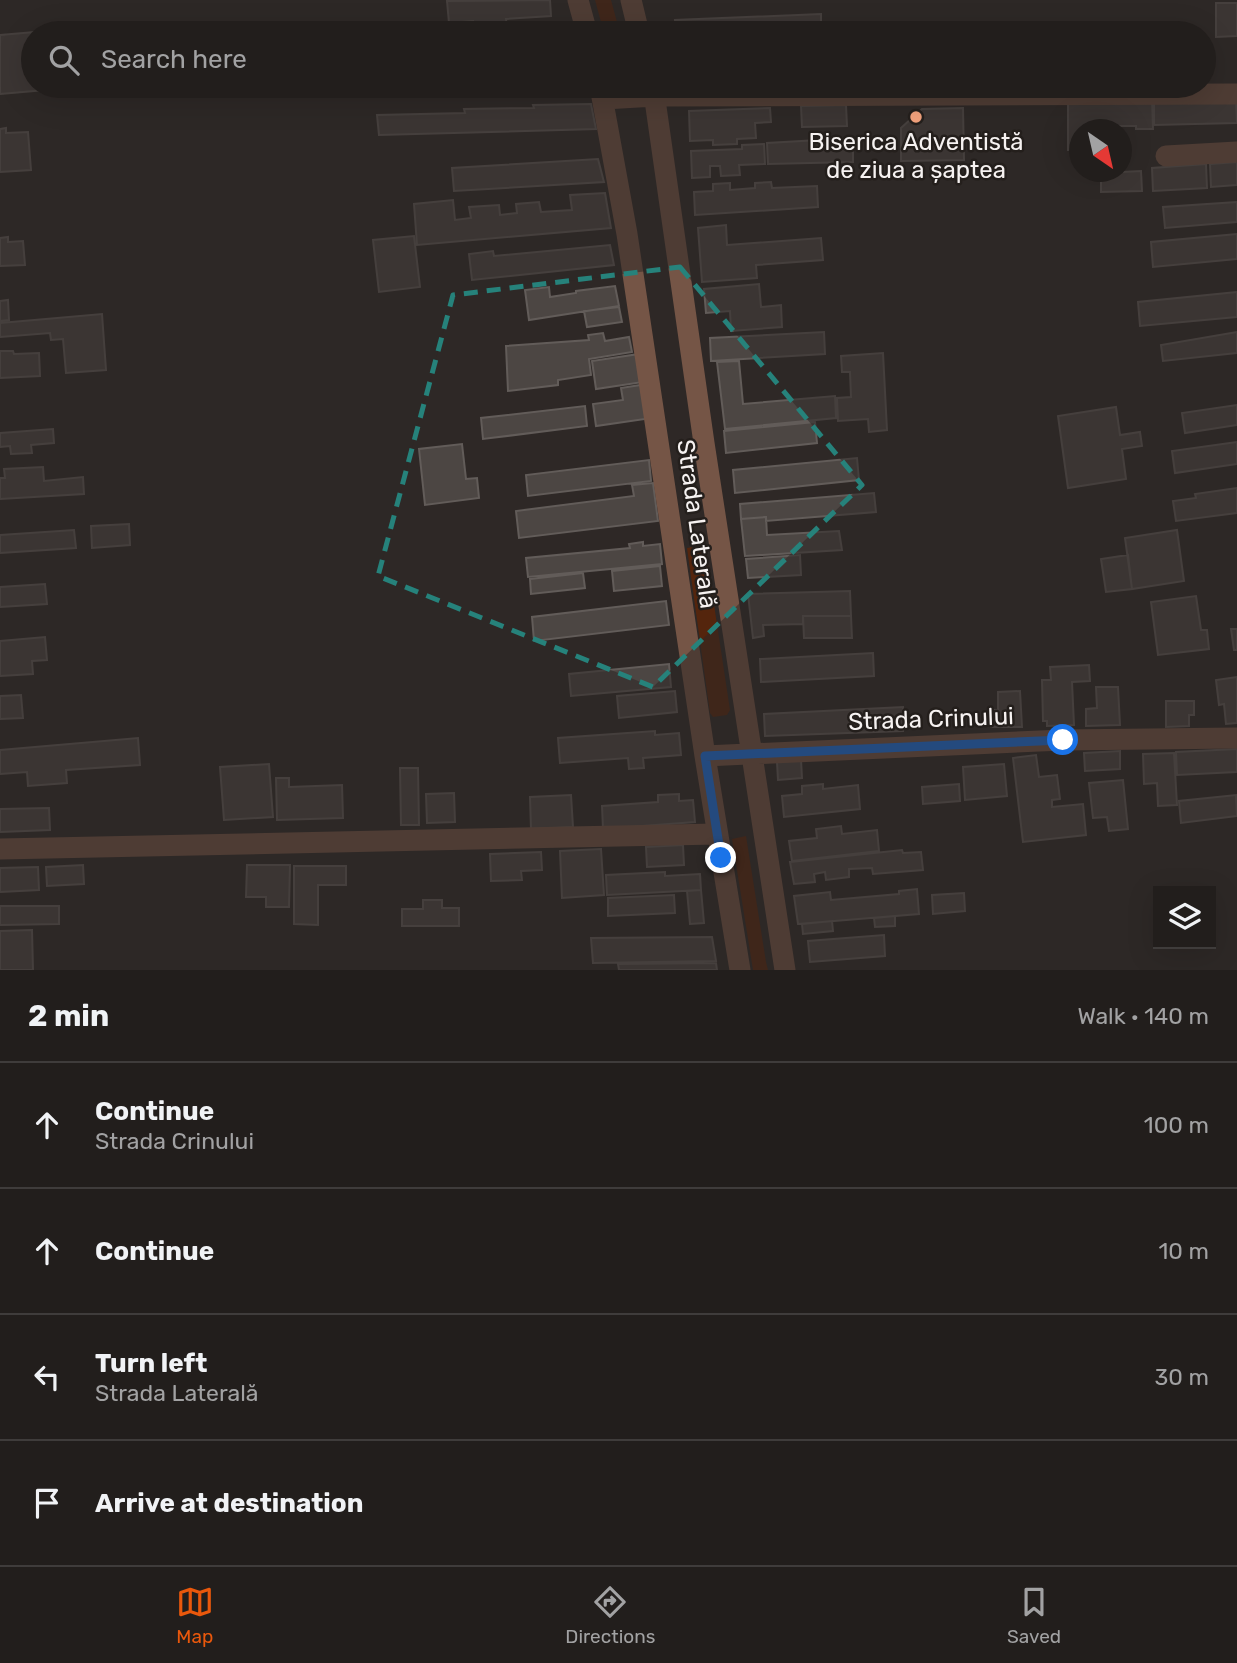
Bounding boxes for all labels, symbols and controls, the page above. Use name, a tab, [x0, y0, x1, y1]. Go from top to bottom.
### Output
search box	[21, 21, 1216, 98]
icon: search	[45, 41, 83, 79]
text: Search here	[101, 44, 247, 75]
marker: Biserica Adventistă de ziua a șaptea	[908, 109, 924, 125]
north arrow	[1069, 119, 1132, 182]
place label: Biserica Adventistă de ziua a șaptea	[808, 128, 1024, 184]
street label: Strada Laterală	[671, 438, 723, 610]
street label: Strada Crinului	[848, 702, 1014, 736]
route start	[1047, 724, 1078, 755]
route end	[705, 842, 736, 873]
map controls	[1153, 886, 1216, 949]
button: layers	[1153, 886, 1216, 949]
text: 2 min	[28, 998, 109, 1034]
text: Walk · 140 m	[1077, 1002, 1209, 1030]
text: Continue	[95, 1096, 214, 1127]
icon: ahead	[28, 1106, 66, 1144]
text: 100 m	[1144, 1111, 1209, 1139]
text: Strada Crinului	[95, 1127, 254, 1155]
icon: ahead	[28, 1232, 66, 1270]
text: Continue	[95, 1236, 214, 1267]
text: 10 m	[1158, 1237, 1209, 1265]
text: Turn left	[95, 1348, 207, 1379]
icon: left	[28, 1358, 66, 1396]
text: 30 m	[1154, 1363, 1209, 1391]
text: Strada Laterală	[95, 1379, 259, 1407]
icon: arrive	[28, 1484, 66, 1522]
text: Arrive at destination	[95, 1488, 363, 1519]
tab: Map	[176, 1583, 214, 1648]
tab: Directions	[565, 1583, 655, 1648]
tab: Saved	[1007, 1583, 1061, 1648]

